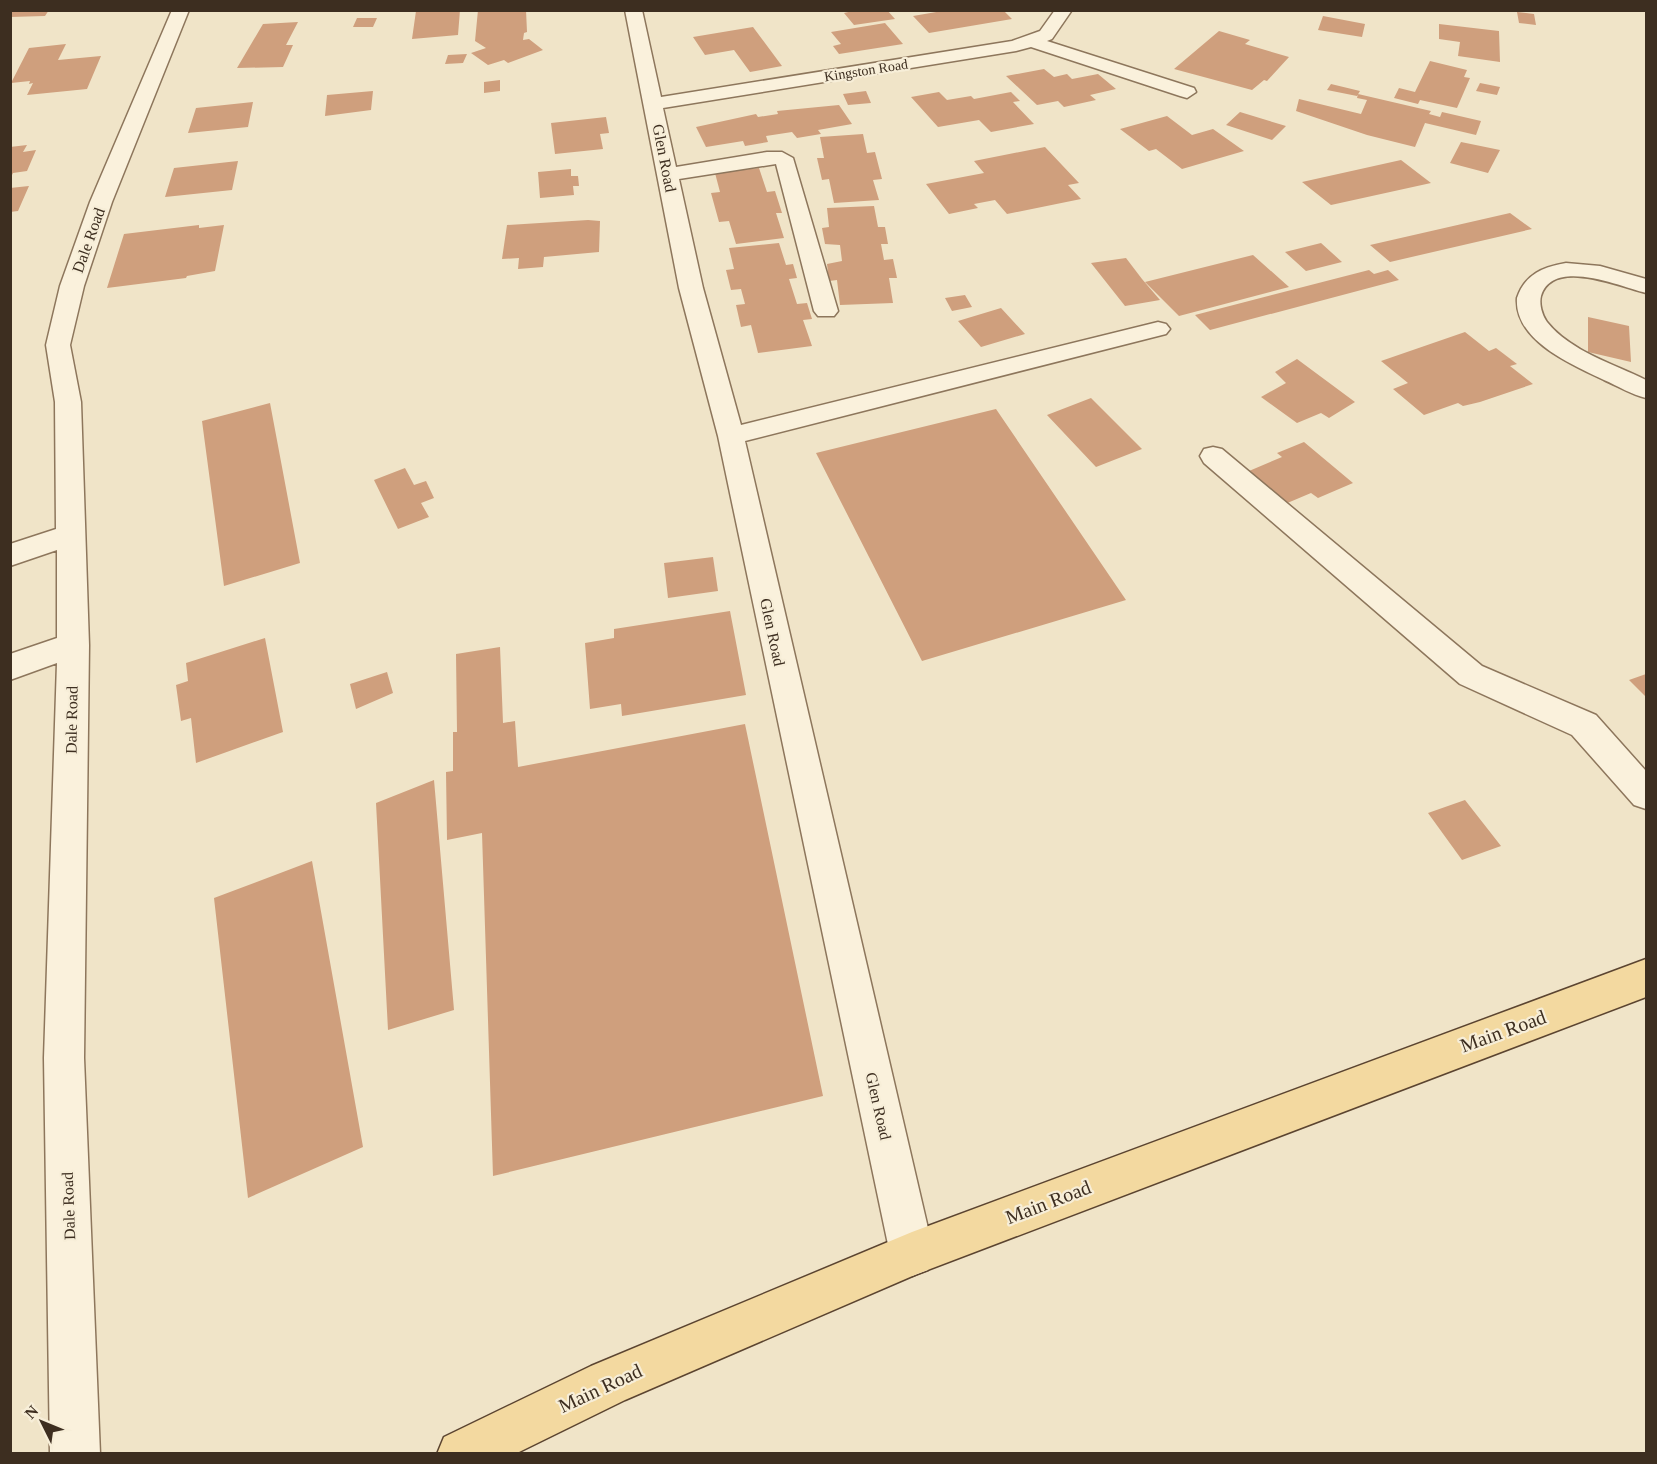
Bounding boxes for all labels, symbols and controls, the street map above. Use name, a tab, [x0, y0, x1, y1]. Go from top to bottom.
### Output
street label: Kingston Road	[823, 56, 909, 85]
street label: Glen Road	[650, 123, 679, 194]
street label: Dale Road	[69, 205, 108, 275]
street label: Glen Road	[757, 597, 788, 668]
street label: Dale Road	[62, 686, 81, 754]
street label: Main Road	[1457, 1005, 1549, 1057]
street label: Glen Road	[862, 1071, 895, 1142]
street label: Dale Road	[59, 1172, 78, 1240]
street label: Main Road	[1002, 1176, 1094, 1228]
street label: Main Road	[555, 1359, 645, 1417]
north arrow	[12, 1392, 72, 1452]
text: N	[21, 1402, 42, 1422]

